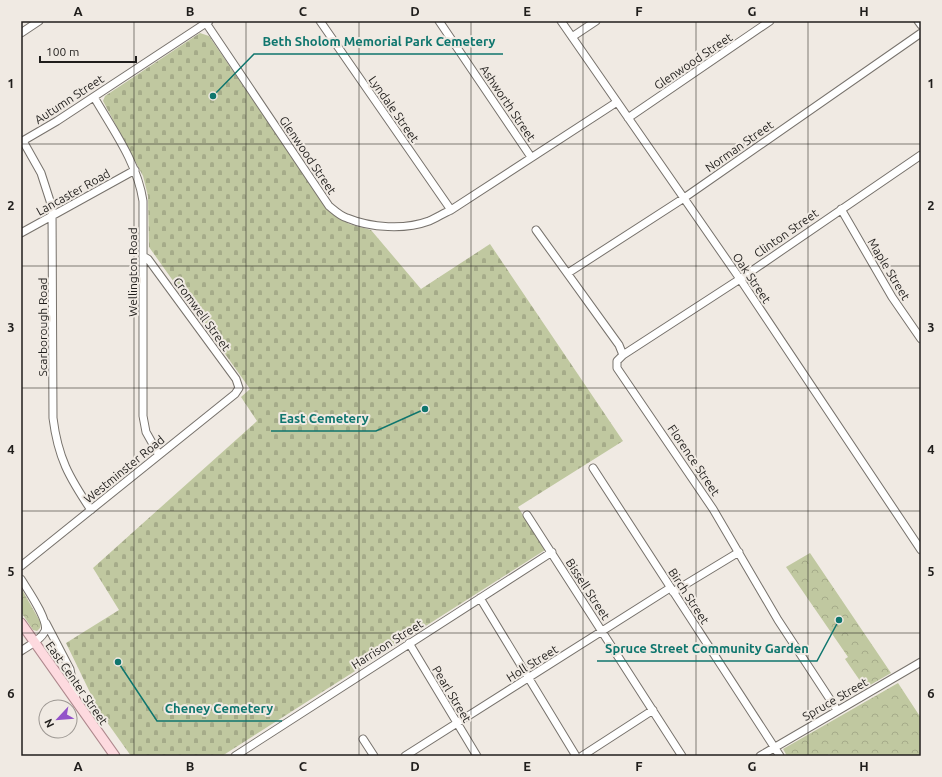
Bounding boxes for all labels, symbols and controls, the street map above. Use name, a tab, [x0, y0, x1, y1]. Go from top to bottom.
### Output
text: A	[73, 4, 83, 18]
text: B	[186, 4, 195, 18]
text: C	[299, 4, 308, 18]
text: D	[410, 4, 420, 18]
text: E	[523, 4, 531, 18]
text: F	[635, 4, 643, 18]
text: G	[748, 4, 757, 18]
text: H	[859, 4, 869, 18]
callout: Beth Sholom Memorial Park Cemetery	[254, 29, 503, 54]
street label: Glenwood Street	[652, 30, 735, 92]
text: Beth Sholom Memorial Park Cemetery	[262, 34, 496, 48]
scale bar	[40, 38, 136, 64]
text: 100 m	[46, 45, 79, 58]
street label: Ashworth Street	[478, 63, 538, 144]
street label: Autumn Street	[32, 72, 106, 126]
street label: Lyndale Street	[366, 73, 422, 145]
text: 1	[7, 76, 15, 90]
text: 1	[927, 76, 935, 90]
street label: Glenwood Street	[277, 114, 339, 197]
street label: Norman Street	[703, 118, 776, 174]
street label: Lancaster Road	[34, 166, 112, 218]
text: 2	[7, 198, 15, 212]
text: 2	[927, 198, 935, 212]
street label: Clinton Street	[752, 206, 821, 260]
street label: Wellington Road	[126, 227, 139, 317]
street label: Maple Street	[865, 236, 913, 302]
street label: Oak Street	[730, 250, 774, 306]
street label: Cromwell Street	[171, 275, 233, 354]
street label: Scarborough Road	[36, 277, 49, 377]
text: 3	[7, 320, 15, 334]
text: 3	[927, 320, 935, 334]
callout: East Cemetery	[271, 406, 376, 431]
text: East Cemetery	[279, 411, 369, 425]
street label: Florence Street	[665, 422, 723, 498]
street label: Westminster Road	[81, 433, 167, 505]
text: 4	[7, 442, 15, 456]
text: 4	[927, 442, 935, 456]
street label: Bissell Street	[563, 556, 613, 622]
text: 5	[7, 564, 15, 578]
text: 5	[927, 564, 935, 578]
street label: Birch Street	[666, 566, 712, 627]
street label: Harrison Street	[349, 617, 425, 671]
callout: Spruce Street Community Garden	[597, 636, 817, 661]
street label: East Center Street	[43, 639, 111, 727]
text: Spruce Street Community Garden	[605, 641, 809, 655]
street label: Holl Street	[504, 642, 560, 684]
street label: Pearl Street	[430, 663, 474, 725]
street label: Spruce Street	[800, 675, 870, 723]
text: 6	[7, 686, 15, 700]
text: 6	[927, 686, 935, 700]
callout: Cheney Cemetery	[157, 696, 282, 721]
north arrow	[38, 699, 78, 739]
text: Cheney Cemetery	[165, 701, 273, 715]
text: N	[42, 717, 56, 730]
text: A	[73, 759, 83, 773]
text: B	[186, 759, 195, 773]
text: C	[299, 759, 308, 773]
text: D	[410, 759, 420, 773]
text: E	[523, 759, 531, 773]
text: F	[635, 759, 643, 773]
text: G	[748, 759, 757, 773]
text: H	[859, 759, 869, 773]

